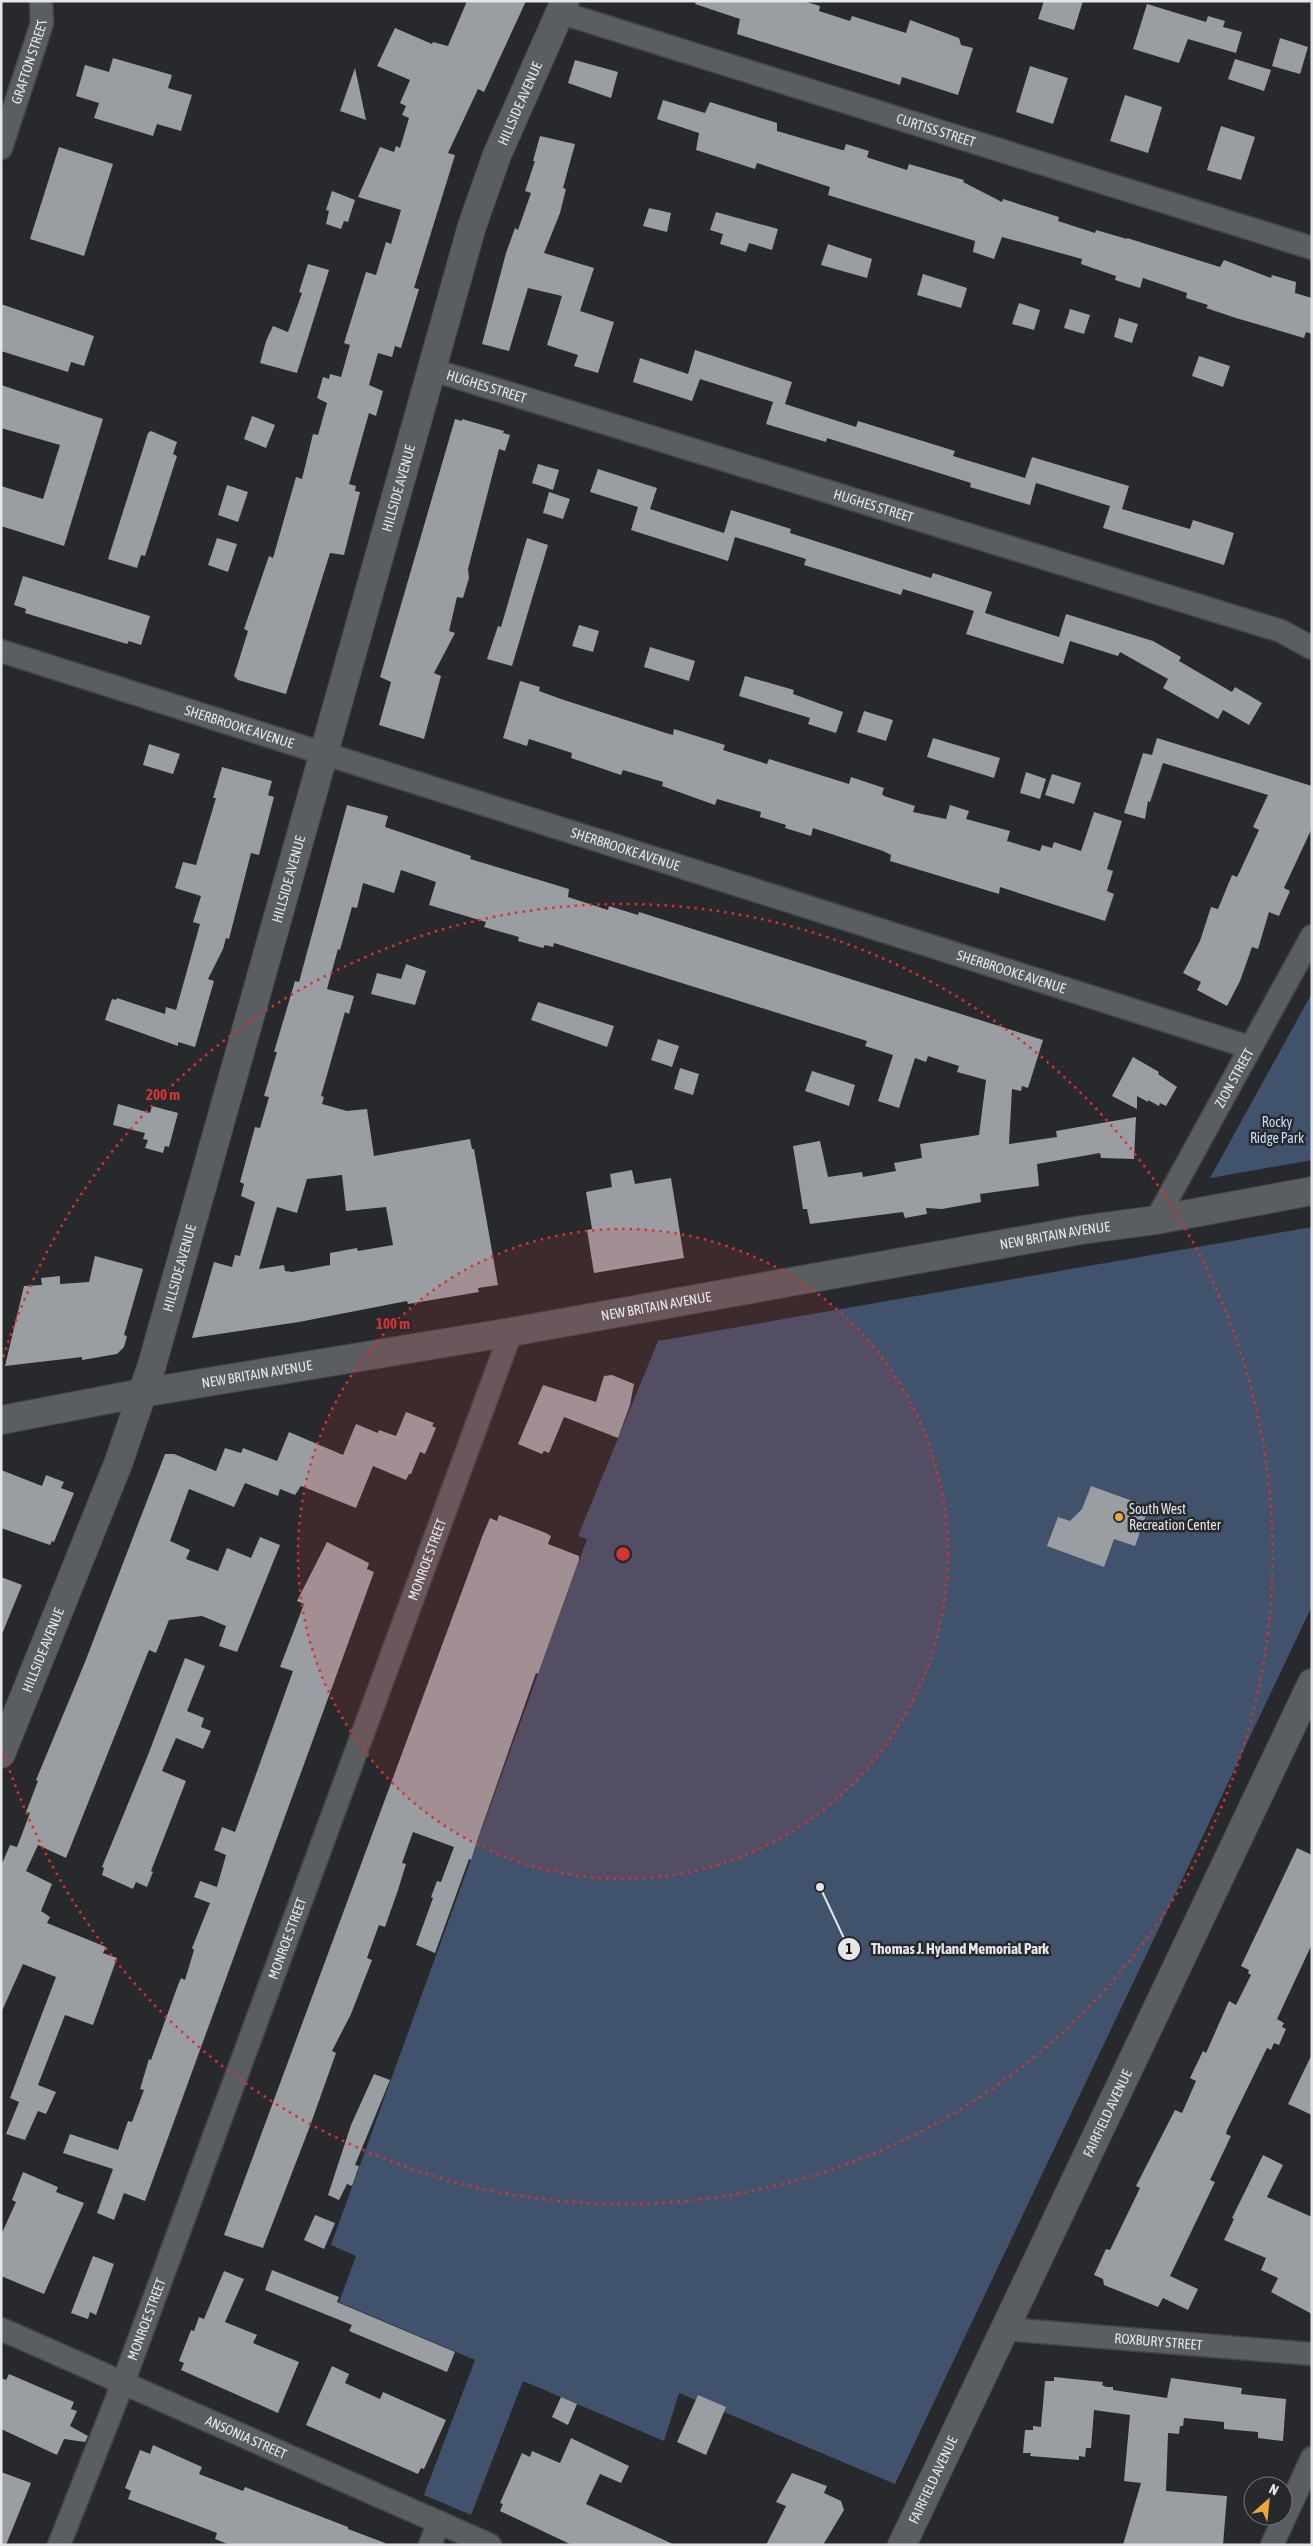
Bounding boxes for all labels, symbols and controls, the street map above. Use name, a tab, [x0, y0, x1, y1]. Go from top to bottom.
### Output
street label: GRAFTON STREET	[8, 19, 50, 106]
street label: HILLSIDE AVENUE	[494, 59, 545, 148]
street label: CURTISS STREET	[894, 110, 978, 150]
street label: HUGHES STREET	[445, 367, 528, 406]
street label: HILLSIDE AVENUE	[378, 443, 418, 534]
street label: HUGHES STREET	[832, 486, 916, 525]
street label: SHERBROOKE AVENUE	[183, 702, 296, 751]
street label: SHERBROOKE AVENUE	[569, 824, 682, 874]
street label: HILLSIDE AVENUE	[269, 834, 308, 925]
street label: SHERBROOKE AVENUE	[955, 947, 1068, 996]
street label: ZION STREET	[1211, 1045, 1257, 1111]
text: 200 m	[146, 1086, 180, 1103]
park label: Rocky Ridge Park	[1250, 1114, 1304, 1146]
street label: NEW BRITAIN AVENUE	[998, 1218, 1111, 1252]
street label: HILLSIDE AVENUE	[159, 1223, 199, 1313]
street label: NEW BRITAIN AVENUE	[600, 1288, 713, 1324]
text: 100 m	[376, 1315, 410, 1332]
street label: NEW BRITAIN AVENUE	[200, 1357, 313, 1391]
place label: South West Recreation Center	[1129, 1501, 1222, 1533]
marker: South West Recreation Center	[1113, 1511, 1125, 1523]
street label: MONROE STREET	[405, 1516, 449, 1603]
centre of rings	[614, 1545, 632, 1563]
street label: HILLSIDE AVENUE	[19, 1606, 67, 1695]
street label: MONROE STREET	[265, 1895, 309, 1982]
callout: Thomas J. Hyland Memorial Park	[836, 1934, 1059, 1964]
text: 1	[845, 1940, 853, 1957]
text: Thomas J. Hyland Memorial Park	[871, 1940, 1049, 1957]
street label: FAIRFIELD AVENUE	[1080, 2067, 1135, 2160]
street label: MONROE STREET	[124, 2276, 169, 2362]
street label: ROXBURY STREET	[1114, 2330, 1203, 2353]
street label: ANSONIA STREET	[203, 2412, 289, 2462]
street label: FAIRFIELD AVENUE	[905, 2434, 961, 2526]
north arrow	[1243, 2476, 1293, 2526]
text: N	[1267, 2480, 1281, 2498]

